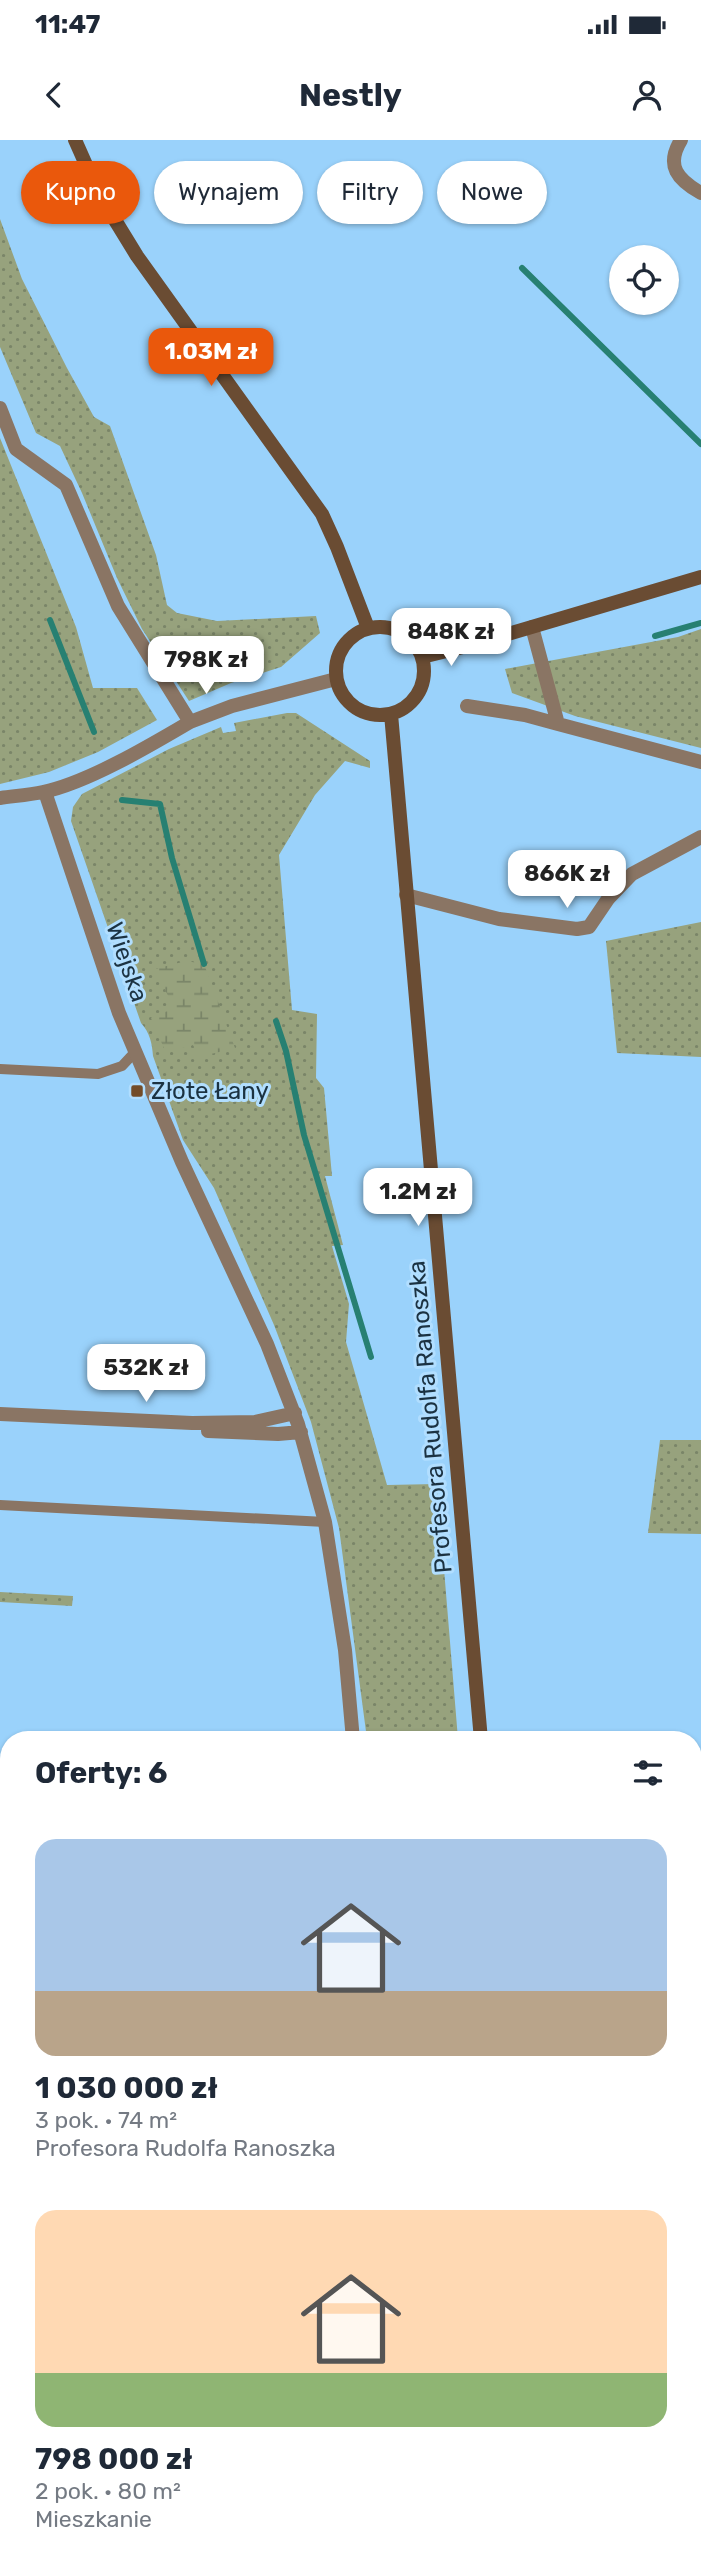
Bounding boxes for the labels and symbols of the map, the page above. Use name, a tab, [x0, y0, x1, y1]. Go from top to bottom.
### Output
pin: 1.03M zł	[139, 328, 283, 388]
pin: 848K zł	[386, 608, 516, 668]
pin: 798K zł	[141, 636, 271, 696]
pin: 866K zł	[502, 850, 632, 910]
street label: Wiejska	[100, 919, 154, 1005]
place label: Złote Łany	[151, 1077, 269, 1105]
marker: Złote Łany	[129, 1083, 145, 1099]
pin: 1.2M zł	[353, 1168, 483, 1228]
street label: Profesora Rudolfa Ranoszka	[402, 1259, 458, 1575]
pin: 532K zł	[81, 1344, 211, 1404]

